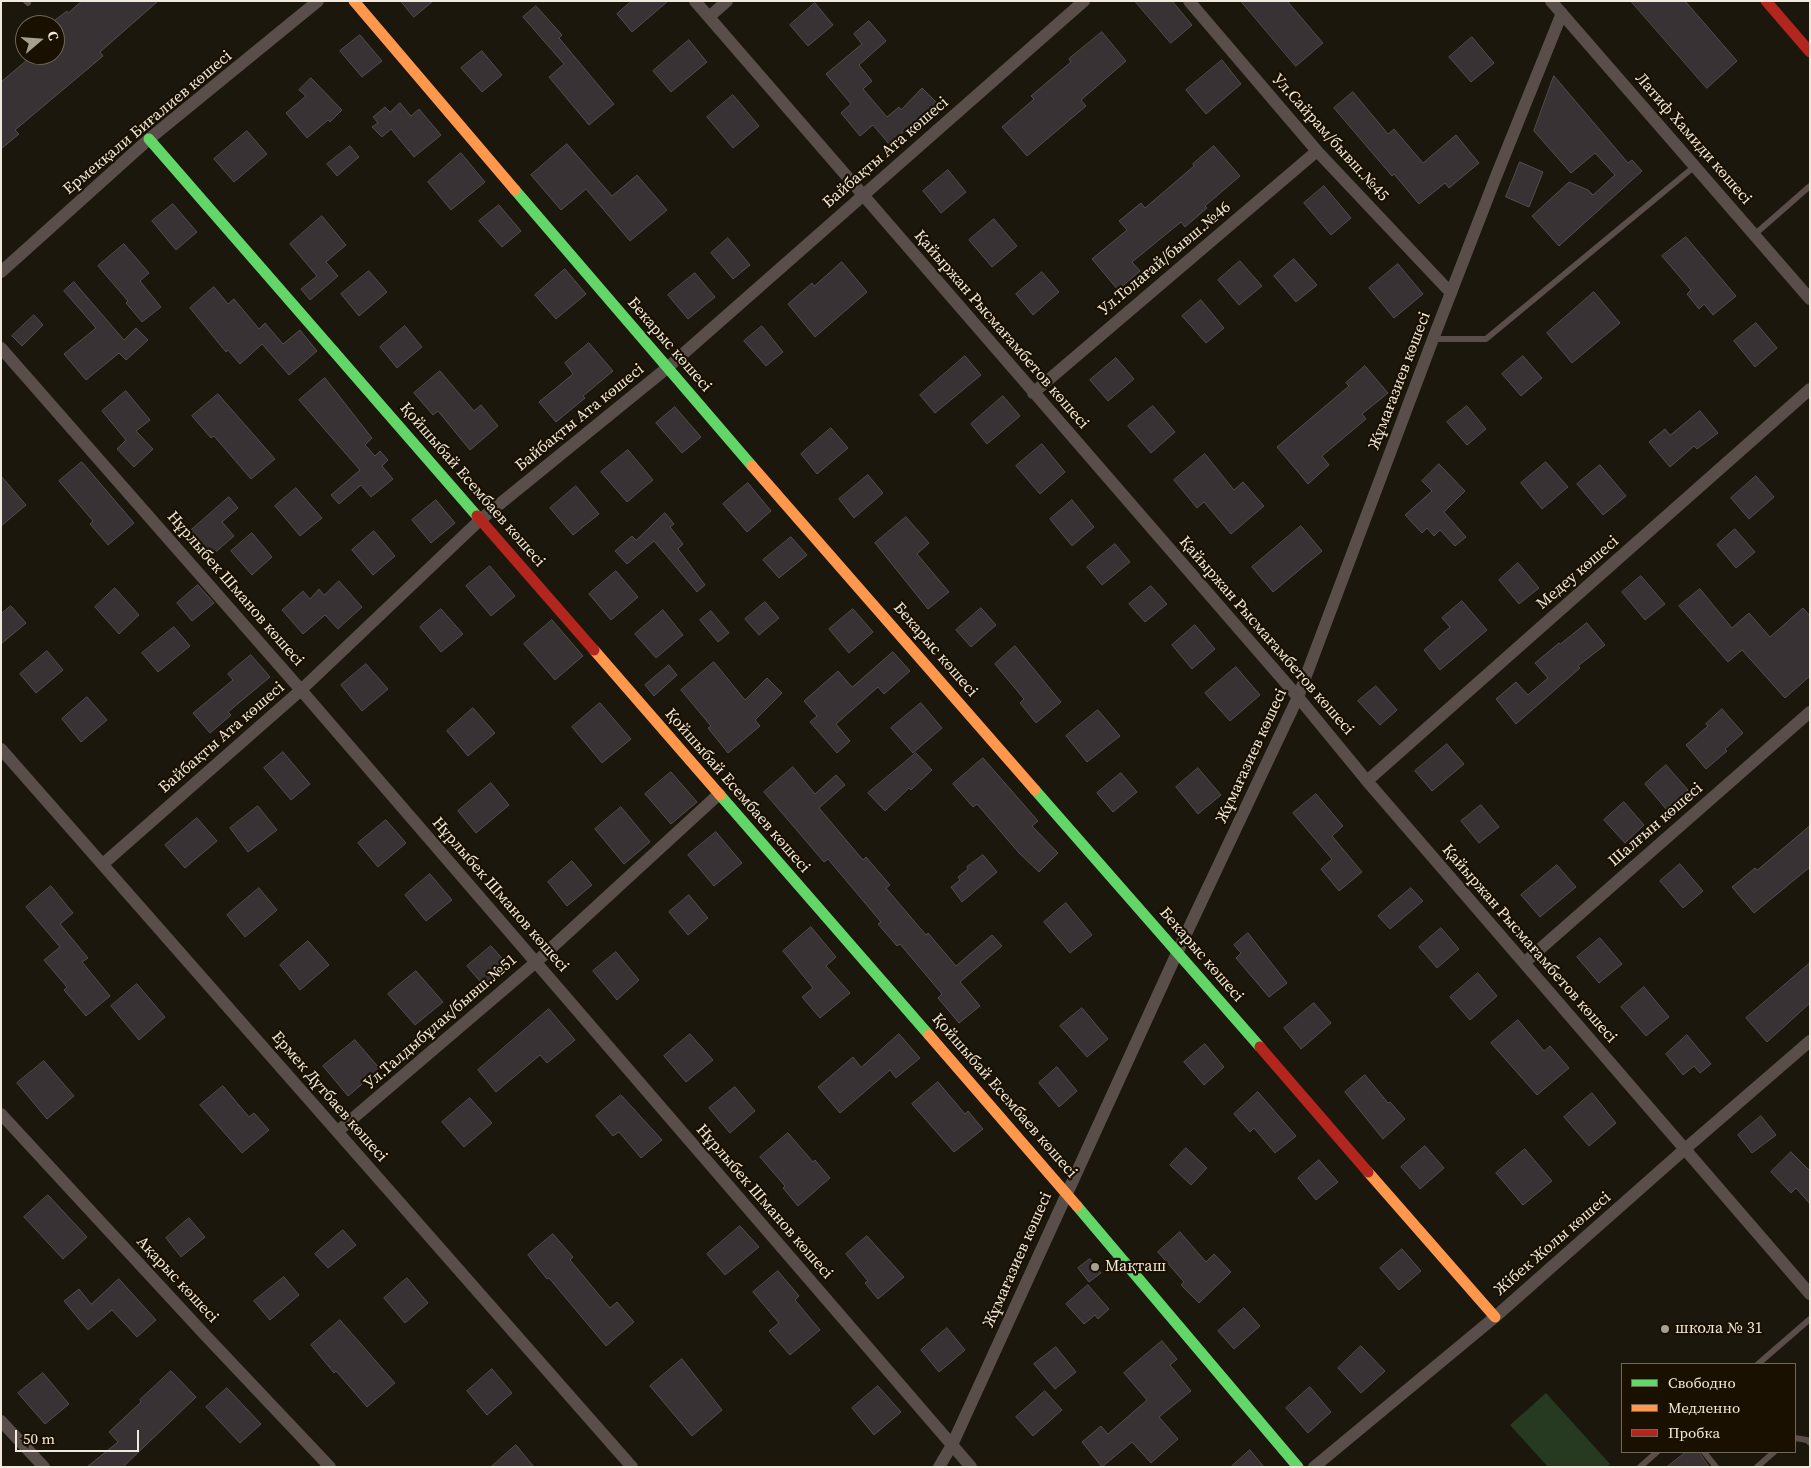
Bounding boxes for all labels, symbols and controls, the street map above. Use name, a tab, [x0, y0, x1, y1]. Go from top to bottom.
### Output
north arrow	[15, 15, 65, 65]
text: С	[42, 28, 64, 43]
street label: Ермекқали Биғалиев көшесі	[60, 47, 236, 199]
street label: Латиф Хамиди көшесі	[1631, 69, 1755, 209]
street label: Ул.Сайрам/бывш.№45	[1268, 70, 1392, 206]
street label: Байбақты Ата көшесі	[819, 93, 953, 213]
street label: Ул.Толағай/бывш.№46	[1095, 198, 1235, 320]
street label: Қайыржан Рысмағамбетов көшесі	[910, 227, 1092, 433]
street label: Бекарыс көшесі	[623, 294, 715, 396]
street label: Жұмағазиев көшесі	[1365, 309, 1435, 453]
street label: Байбақты Ата көшесі	[512, 360, 648, 476]
street label: Қойшыбай Есембаев көшесі	[395, 399, 549, 571]
street label: Нұрлыбек Шманов көшесі	[163, 508, 307, 670]
street label: Медеу көшесі	[1533, 532, 1623, 614]
street label: Қайыржан Рысмағамбетов көшесі	[1175, 533, 1357, 739]
street label: Бекарыс көшесі	[889, 599, 981, 701]
street label: Байбақты Ата көшесі	[155, 678, 289, 798]
street label: Жұмағазиев көшесі	[1212, 686, 1292, 826]
street label: Қойшыбай Есембаев көшесі	[660, 705, 814, 877]
street label: Шалғын көшесі	[1605, 779, 1707, 871]
street label: Нұрлыбек Шманов көшесі	[428, 814, 572, 976]
street label: Қайыржан Рысмағамбетов көшесі	[1438, 841, 1620, 1047]
street label: Бекарыс көшесі	[1155, 904, 1247, 1006]
street label: Ул.Талдыбұлақ/бывш.№51	[361, 950, 521, 1094]
street label: Қойшыбай Есембаев көшесі	[927, 1010, 1081, 1182]
street label: Ермек Дүтбаев көшесi	[267, 1028, 391, 1166]
street label: Нұрлыбек Шманов көшесі	[692, 1121, 836, 1283]
street label: Жібек Жолы көшесі	[1491, 1188, 1615, 1300]
street label: Жұмағазиев көшесі	[980, 1189, 1056, 1331]
street label: Ақарыс көшесi	[132, 1233, 222, 1327]
place label: Мақташ	[1105, 1257, 1166, 1277]
marker: Мақташ	[1089, 1261, 1101, 1273]
place label: школа № 31	[1675, 1319, 1763, 1339]
marker: школа № 31	[1659, 1323, 1671, 1335]
legend	[1621, 1363, 1796, 1453]
text: Свободно	[1668, 1372, 1736, 1393]
text: Медленно	[1668, 1397, 1740, 1418]
scale bar	[18, 1420, 141, 1452]
text: Пробка	[1668, 1422, 1720, 1443]
text: 50 m	[23, 1428, 55, 1449]

